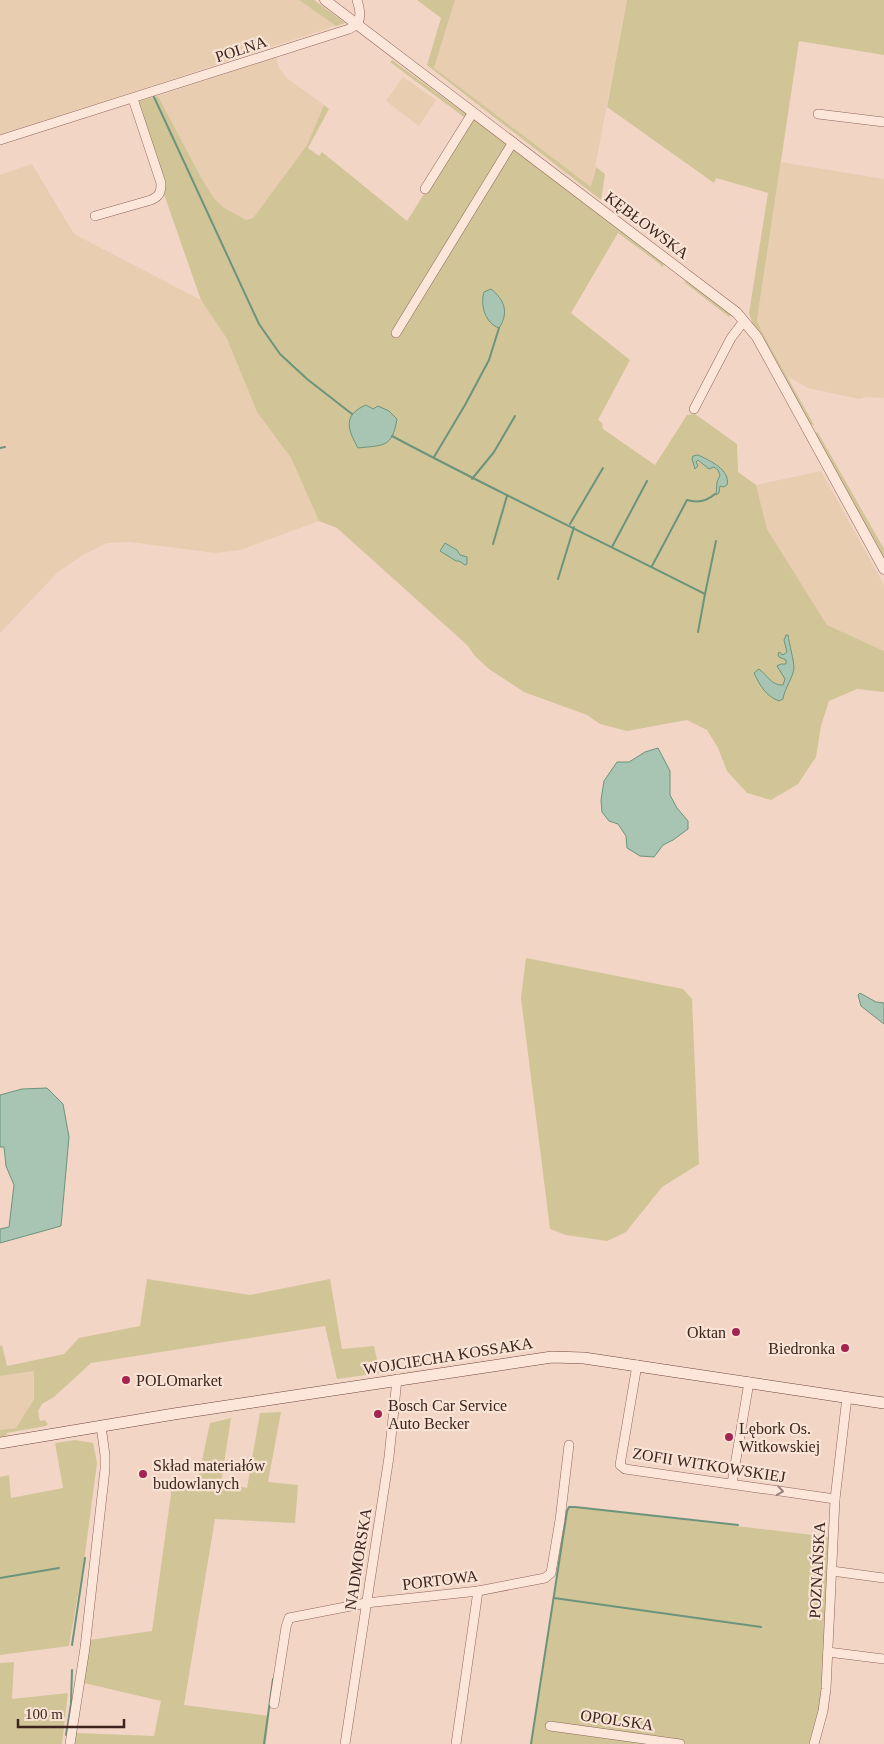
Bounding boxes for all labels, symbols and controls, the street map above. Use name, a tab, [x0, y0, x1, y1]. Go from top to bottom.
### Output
street label: POLNA	[213, 33, 269, 65]
street label: KĘBŁOWSKA	[601, 188, 693, 263]
place label: Oktan	[687, 1324, 726, 1341]
marker: Oktan	[730, 1326, 742, 1338]
street label: WOJCIECHA KOSSAKA	[362, 1334, 534, 1378]
place label: Biedronka	[768, 1340, 835, 1357]
marker: Biedronka	[839, 1342, 851, 1354]
place label: POLOmarket	[136, 1372, 223, 1389]
marker: POLOmarket	[120, 1374, 132, 1386]
place label: Bosch Car Service Auto Becker	[388, 1397, 507, 1432]
marker: Bosch Car Service Auto Becker	[372, 1408, 384, 1420]
place label: Lębork Os. Witkowskiej	[739, 1420, 820, 1456]
marker: Lębork Os. Witkowskiej	[723, 1431, 735, 1443]
street label: ZOFII WITKOWSKIEJ	[631, 1444, 787, 1486]
place label: Skład materiałów budowlanych	[153, 1457, 266, 1493]
marker: Skład materiałów budowlanych	[137, 1468, 149, 1480]
one-way arrow	[776, 1485, 784, 1495]
street label: NADMORSKA	[342, 1506, 375, 1611]
street label: POZNAŃSKA	[805, 1521, 828, 1619]
street label: PORTOWA	[401, 1567, 479, 1593]
scale bar	[18, 1696, 124, 1728]
text: 100 m	[25, 1706, 63, 1722]
street label: OPOLSKA	[579, 1706, 655, 1734]

